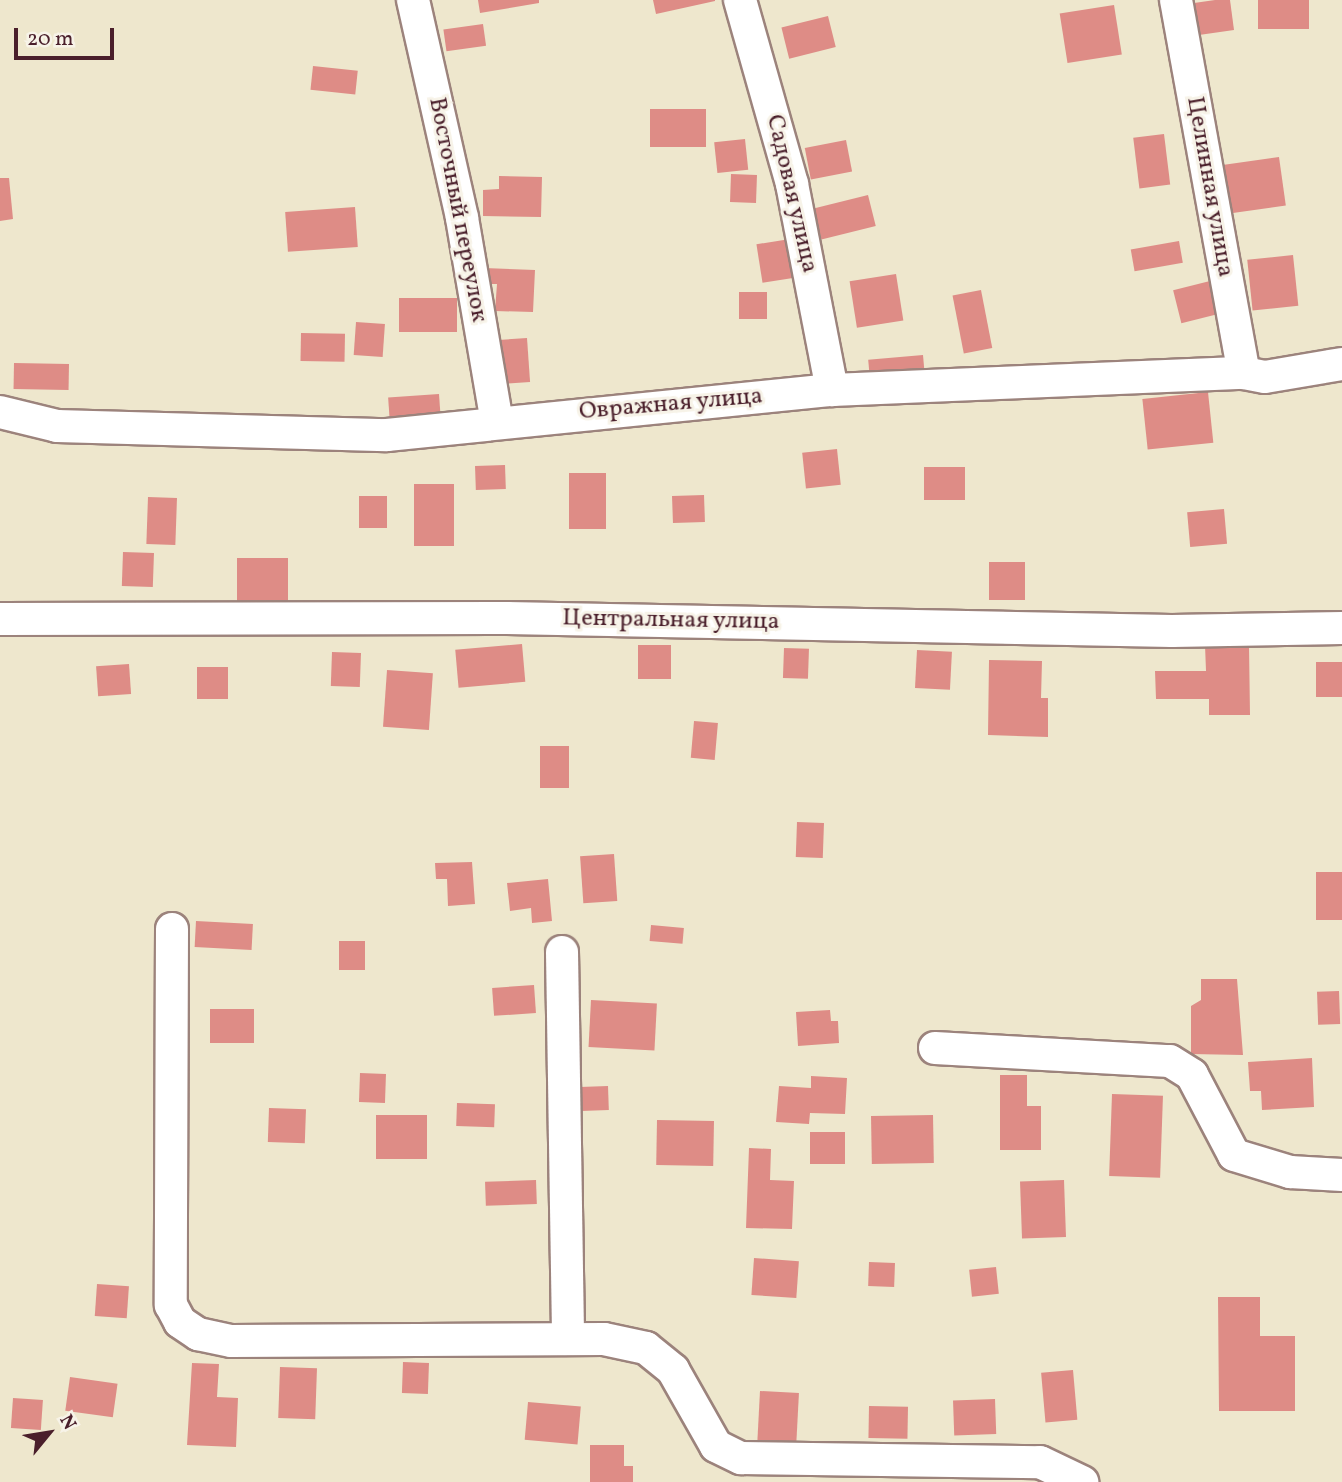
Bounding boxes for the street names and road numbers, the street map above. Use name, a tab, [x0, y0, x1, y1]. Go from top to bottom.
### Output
street label: Целинная улица	[1179, 94, 1239, 280]
street label: Восточный переулок	[421, 95, 493, 325]
street label: Садовая улица	[759, 112, 823, 276]
street label: Овражная улица	[578, 383, 764, 427]
street label: Центральная улица	[562, 605, 780, 637]

